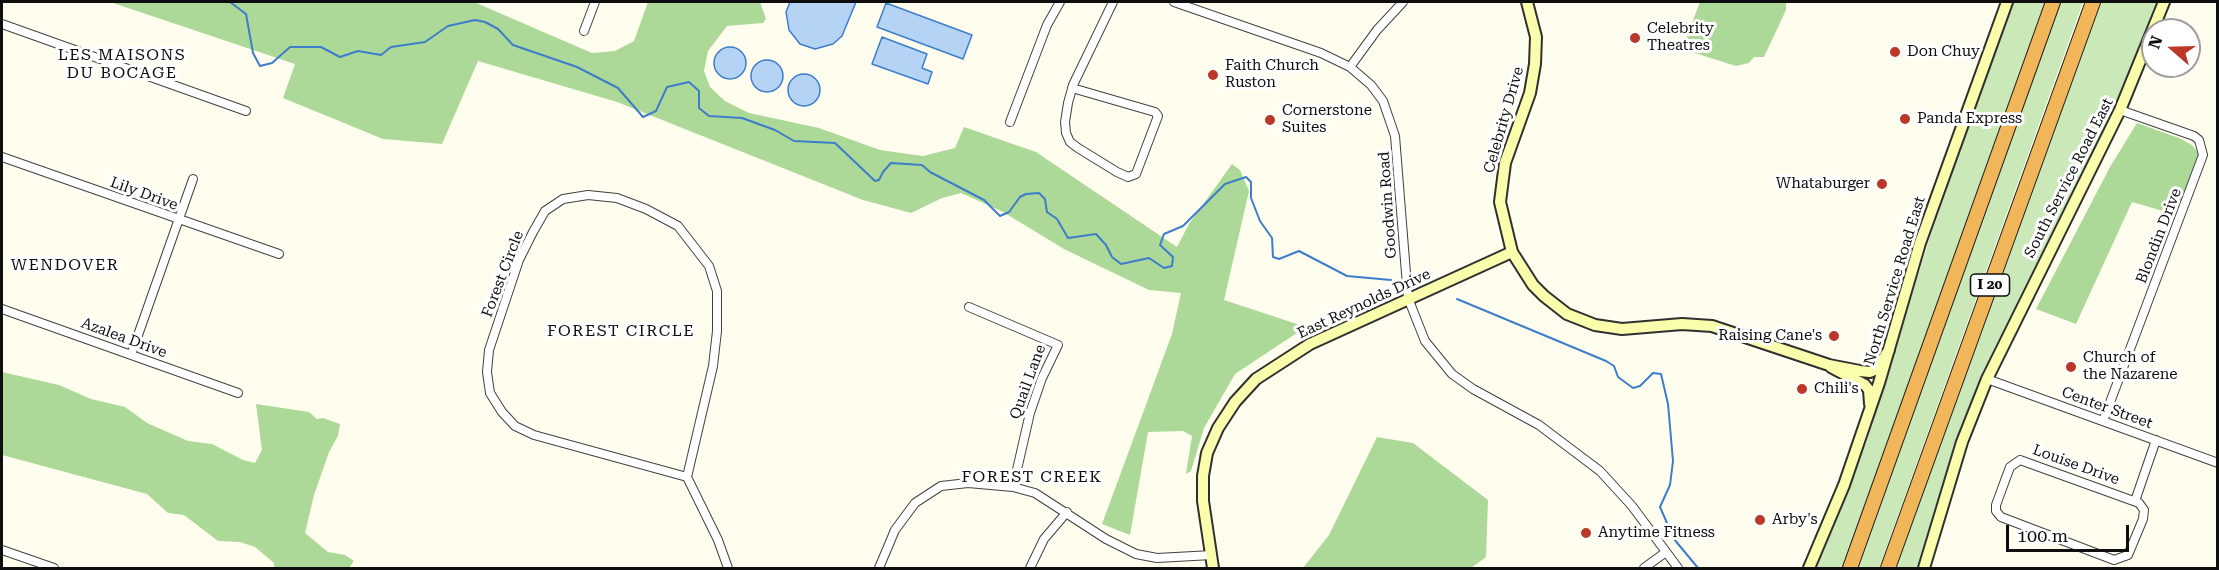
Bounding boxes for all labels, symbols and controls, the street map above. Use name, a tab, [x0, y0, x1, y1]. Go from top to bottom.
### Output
north arrow	[2141, 18, 2201, 78]
place label: Celebrity Theatres	[1647, 20, 1714, 55]
marker: Celebrity Theatres	[1628, 31, 1642, 45]
text: N	[2144, 33, 2167, 51]
place label: Don Chuy	[1907, 43, 1980, 61]
district label: LES MAISONS DU BOCAGE	[58, 45, 186, 83]
marker: Don Chuy	[1888, 45, 1902, 59]
place label: Faith Church Ruston	[1225, 57, 1319, 92]
street label: Celebrity Drive	[1480, 65, 1528, 175]
marker: Faith Church Ruston	[1206, 68, 1220, 82]
street label: South Service Road East	[2021, 95, 2117, 261]
place label: Cornerstone Suites	[1282, 102, 1372, 137]
place label: Panda Express	[1917, 110, 2022, 128]
marker: Panda Express	[1898, 112, 1912, 126]
marker: Cornerstone Suites	[1263, 113, 1277, 127]
street label: Goodwin Road	[1375, 151, 1401, 259]
street label: Lily Drive	[108, 173, 180, 215]
place label: Whataburger	[1776, 175, 1870, 193]
marker: Whataburger	[1875, 177, 1889, 191]
street label: Blondin Drive	[2133, 186, 2185, 286]
street label: North Service Road East	[1861, 194, 1929, 368]
street label: Forest Circle	[478, 228, 528, 320]
district label: WENDOVER	[11, 255, 119, 275]
street label: East Reynolds Drive	[1295, 265, 1433, 343]
road number: I 20	[1970, 274, 2010, 296]
street label: Azalea Drive	[79, 314, 169, 362]
district label: FOREST CIRCLE	[547, 321, 695, 341]
place label: Raising Cane's	[1718, 327, 1822, 345]
marker: Raising Cane's	[1827, 329, 1841, 343]
street label: Quail Lane	[1006, 342, 1050, 422]
place label: Church of the Nazarene	[2083, 349, 2178, 384]
marker: Church of the Nazarene	[2064, 360, 2078, 374]
place label: Chili's	[1814, 380, 1859, 398]
marker: Chili's	[1795, 382, 1809, 396]
street label: Center Street	[2059, 383, 2155, 433]
street label: Louise Drive	[2030, 441, 2122, 489]
district label: FOREST CREEK	[962, 467, 1102, 487]
place label: Arby's	[1772, 511, 1818, 529]
marker: Arby's	[1753, 513, 1767, 527]
scale bar	[2009, 513, 2132, 551]
place label: Anytime Fitness	[1598, 524, 1715, 542]
text: 100 m	[2017, 525, 2068, 546]
marker: Anytime Fitness	[1579, 526, 1593, 540]

